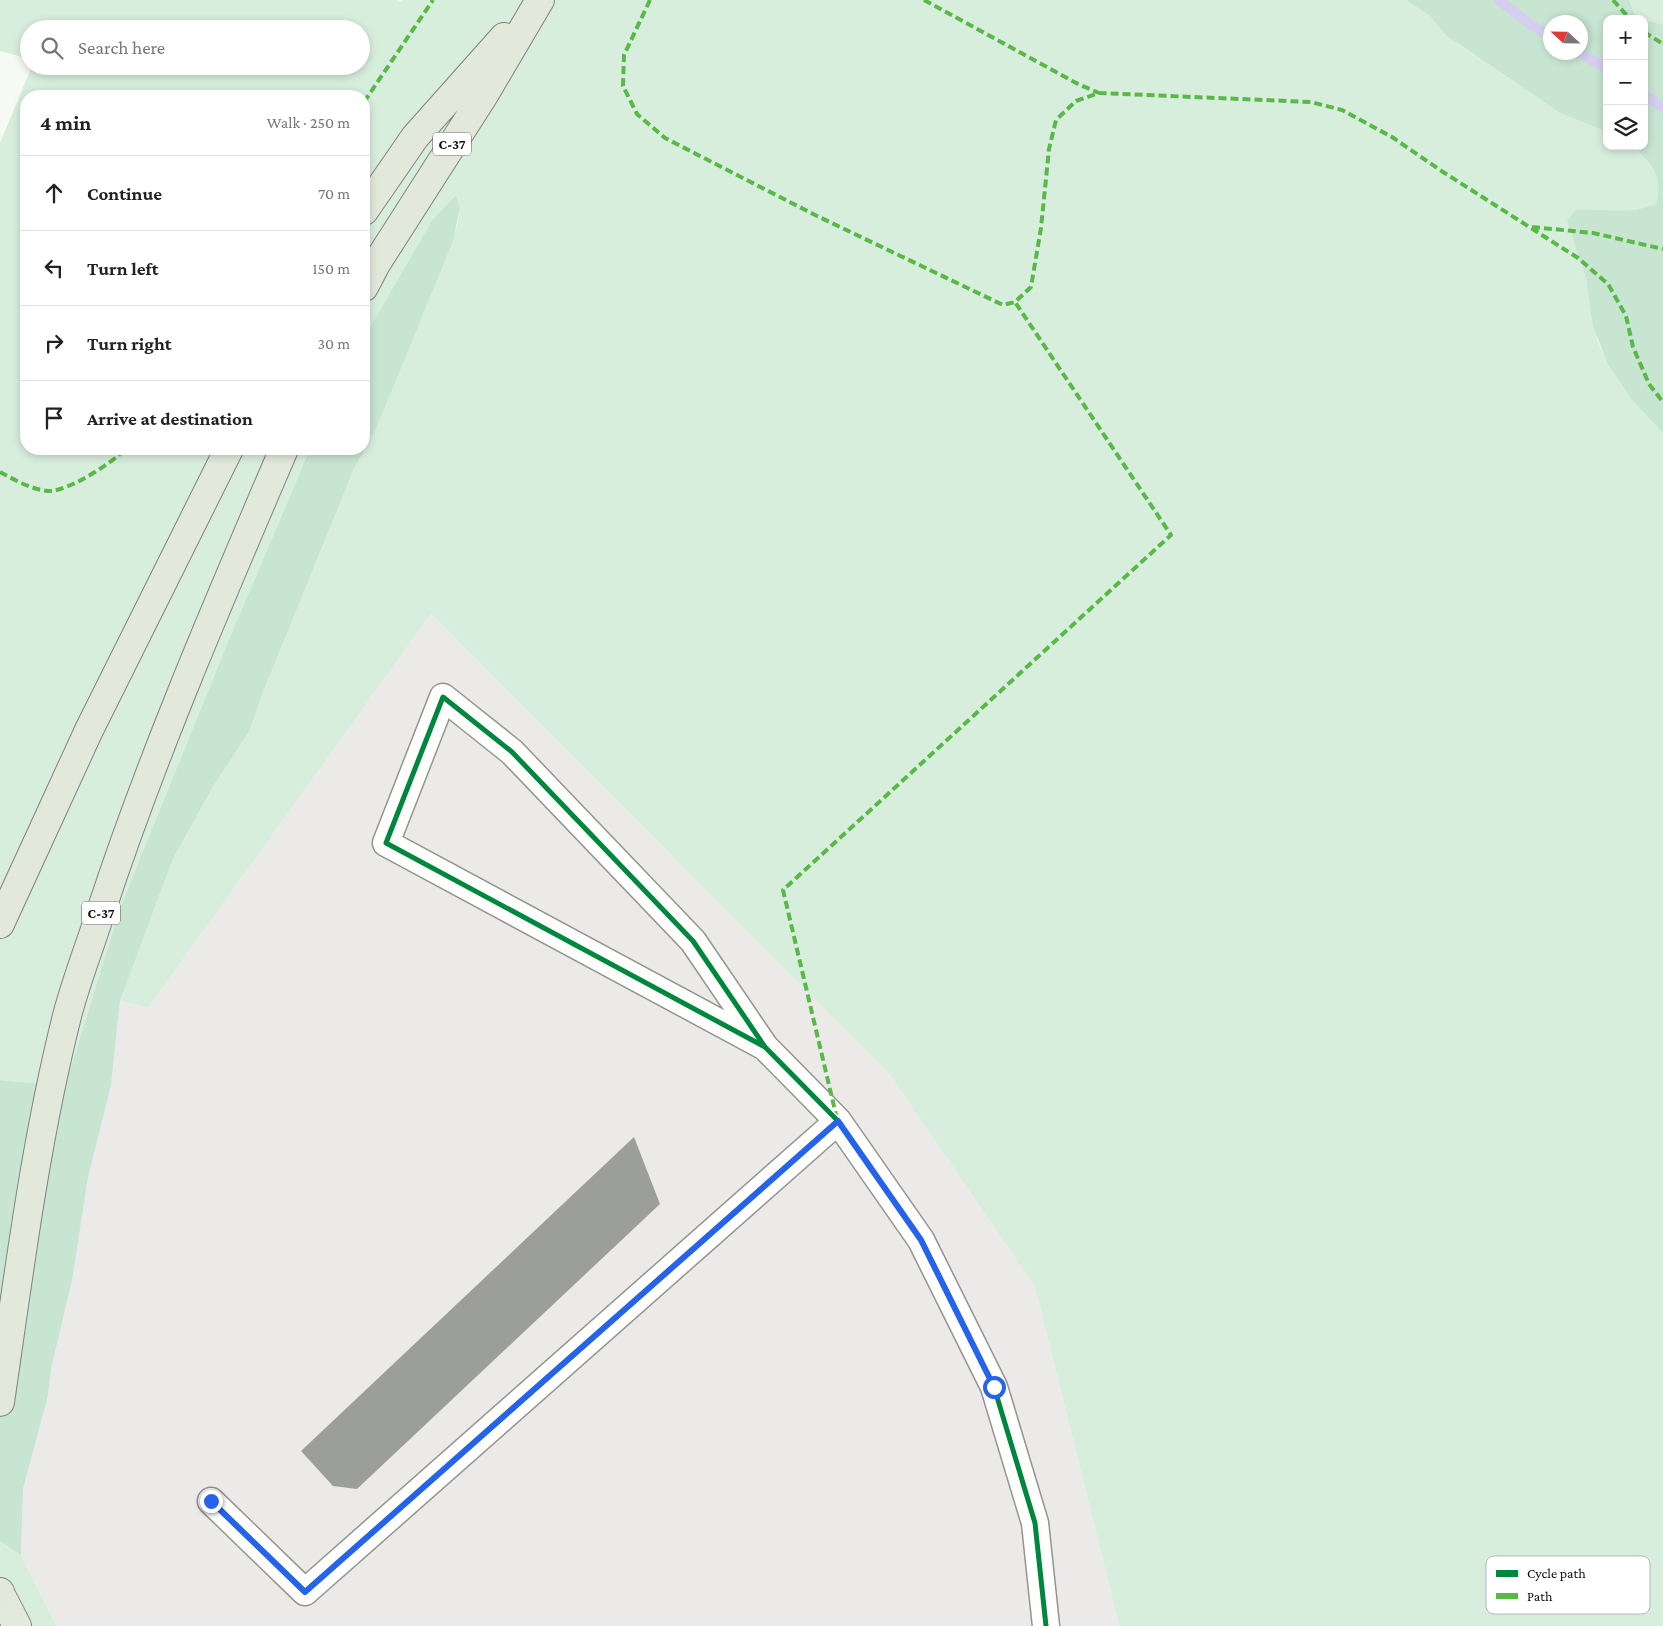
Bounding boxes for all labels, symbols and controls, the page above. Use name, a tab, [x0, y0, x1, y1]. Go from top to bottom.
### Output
north arrow	[1543, 15, 1588, 60]
map controls	[1603, 15, 1648, 150]
button: +	[1603, 15, 1648, 60]
search box	[20, 20, 370, 75]
icon: search	[38, 34, 66, 62]
text: Search here	[78, 37, 165, 58]
button: −	[1603, 60, 1648, 105]
button: layers	[1603, 105, 1648, 150]
text: 4 min	[40, 111, 91, 135]
text: Walk · 250 m	[267, 114, 350, 131]
road number: C-37	[433, 132, 471, 156]
icon: ahead	[40, 179, 68, 207]
text: Continue	[87, 183, 162, 204]
text: 70 m	[318, 185, 350, 202]
icon: left	[40, 254, 68, 282]
text: Turn left	[87, 258, 159, 279]
text: 150 m	[312, 260, 350, 277]
icon: right	[40, 329, 68, 357]
text: Turn right	[87, 333, 172, 354]
text: 30 m	[318, 335, 350, 352]
icon: arrive	[40, 404, 68, 432]
text: Arrive at destination	[87, 408, 253, 429]
road number: C-37	[82, 901, 120, 924]
route start	[983, 1376, 1006, 1399]
route end	[200, 1490, 223, 1513]
legend	[1486, 1556, 1650, 1614]
text: Cycle path	[1527, 1565, 1586, 1581]
text: Path	[1527, 1588, 1553, 1604]

